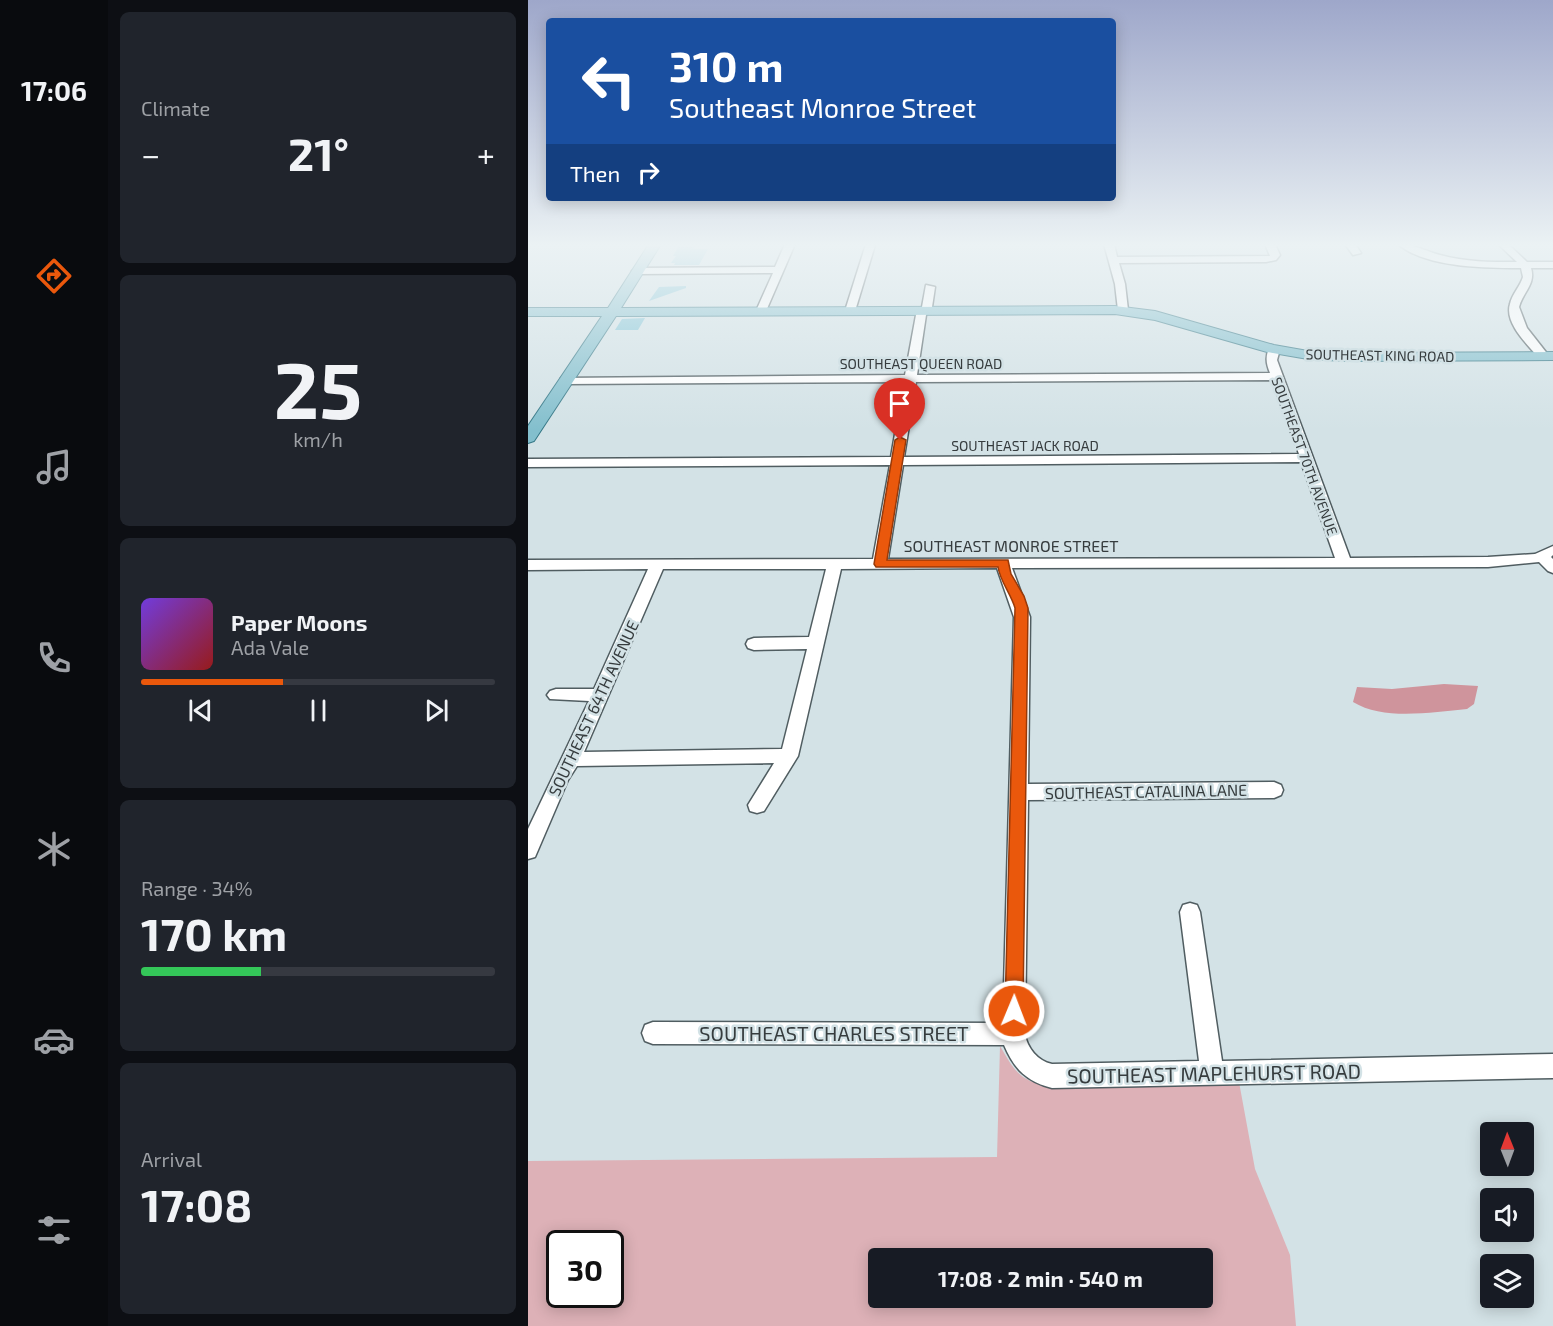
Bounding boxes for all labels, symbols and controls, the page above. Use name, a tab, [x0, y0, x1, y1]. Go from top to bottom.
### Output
text: 310 m	[669, 40, 784, 90]
icon: left	[570, 42, 648, 120]
text: 17:06	[21, 74, 87, 106]
text: Southeast Monroe Street	[669, 91, 976, 123]
text: Climate	[141, 96, 210, 120]
text: 21°	[288, 126, 349, 180]
text: −	[141, 134, 160, 174]
text: +	[477, 134, 495, 174]
icon: right	[632, 156, 665, 189]
text: Then	[570, 160, 620, 186]
icon: directions	[33, 255, 75, 297]
text: 25	[274, 341, 362, 435]
street label: SOUTHEAST KING ROAD	[1305, 345, 1455, 365]
street label: SOUTHEAST QUEEN ROAD	[840, 355, 1002, 372]
street label: SOUTHEAST 70TH AVENUE	[1268, 375, 1342, 537]
pin	[874, 378, 925, 440]
icon: arrive	[883, 387, 916, 420]
text: km/h	[293, 427, 343, 451]
street label: SOUTHEAST JACK ROAD	[951, 437, 1099, 454]
icon: music	[33, 446, 75, 488]
street label: SOUTHEAST MONROE STREET	[903, 536, 1119, 555]
text: Paper Moons	[231, 609, 367, 635]
street label: SOUTHEAST 64TH AVENUE	[544, 617, 642, 799]
text: Ada Vale	[231, 635, 309, 659]
icon: phone	[33, 637, 75, 679]
icon: previous	[184, 694, 217, 727]
icon: pause	[302, 694, 335, 727]
icon: next	[420, 694, 453, 727]
street label: SOUTHEAST CATALINA LANE	[1045, 780, 1247, 802]
icon: climate	[33, 828, 75, 870]
text: Range · 34%	[141, 876, 253, 900]
text: 170 km	[141, 906, 287, 960]
position arrow	[982, 979, 1046, 1043]
icon: car	[33, 1019, 75, 1061]
street label: SOUTHEAST CHARLES STREET	[699, 1021, 969, 1045]
street label: SOUTHEAST MAPLEHURST ROAD	[1067, 1058, 1361, 1088]
north arrow	[1480, 1122, 1534, 1176]
map controls	[1480, 1122, 1534, 1308]
text: Arrival	[141, 1147, 202, 1171]
text: 17:08	[141, 1177, 252, 1231]
button: sound	[1480, 1188, 1534, 1242]
icon: filters	[33, 1209, 75, 1251]
speed limit sign: 30	[546, 1230, 624, 1308]
button: layers	[1480, 1254, 1534, 1308]
text: 17:08 · 2 min · 540 m	[938, 1265, 1143, 1291]

